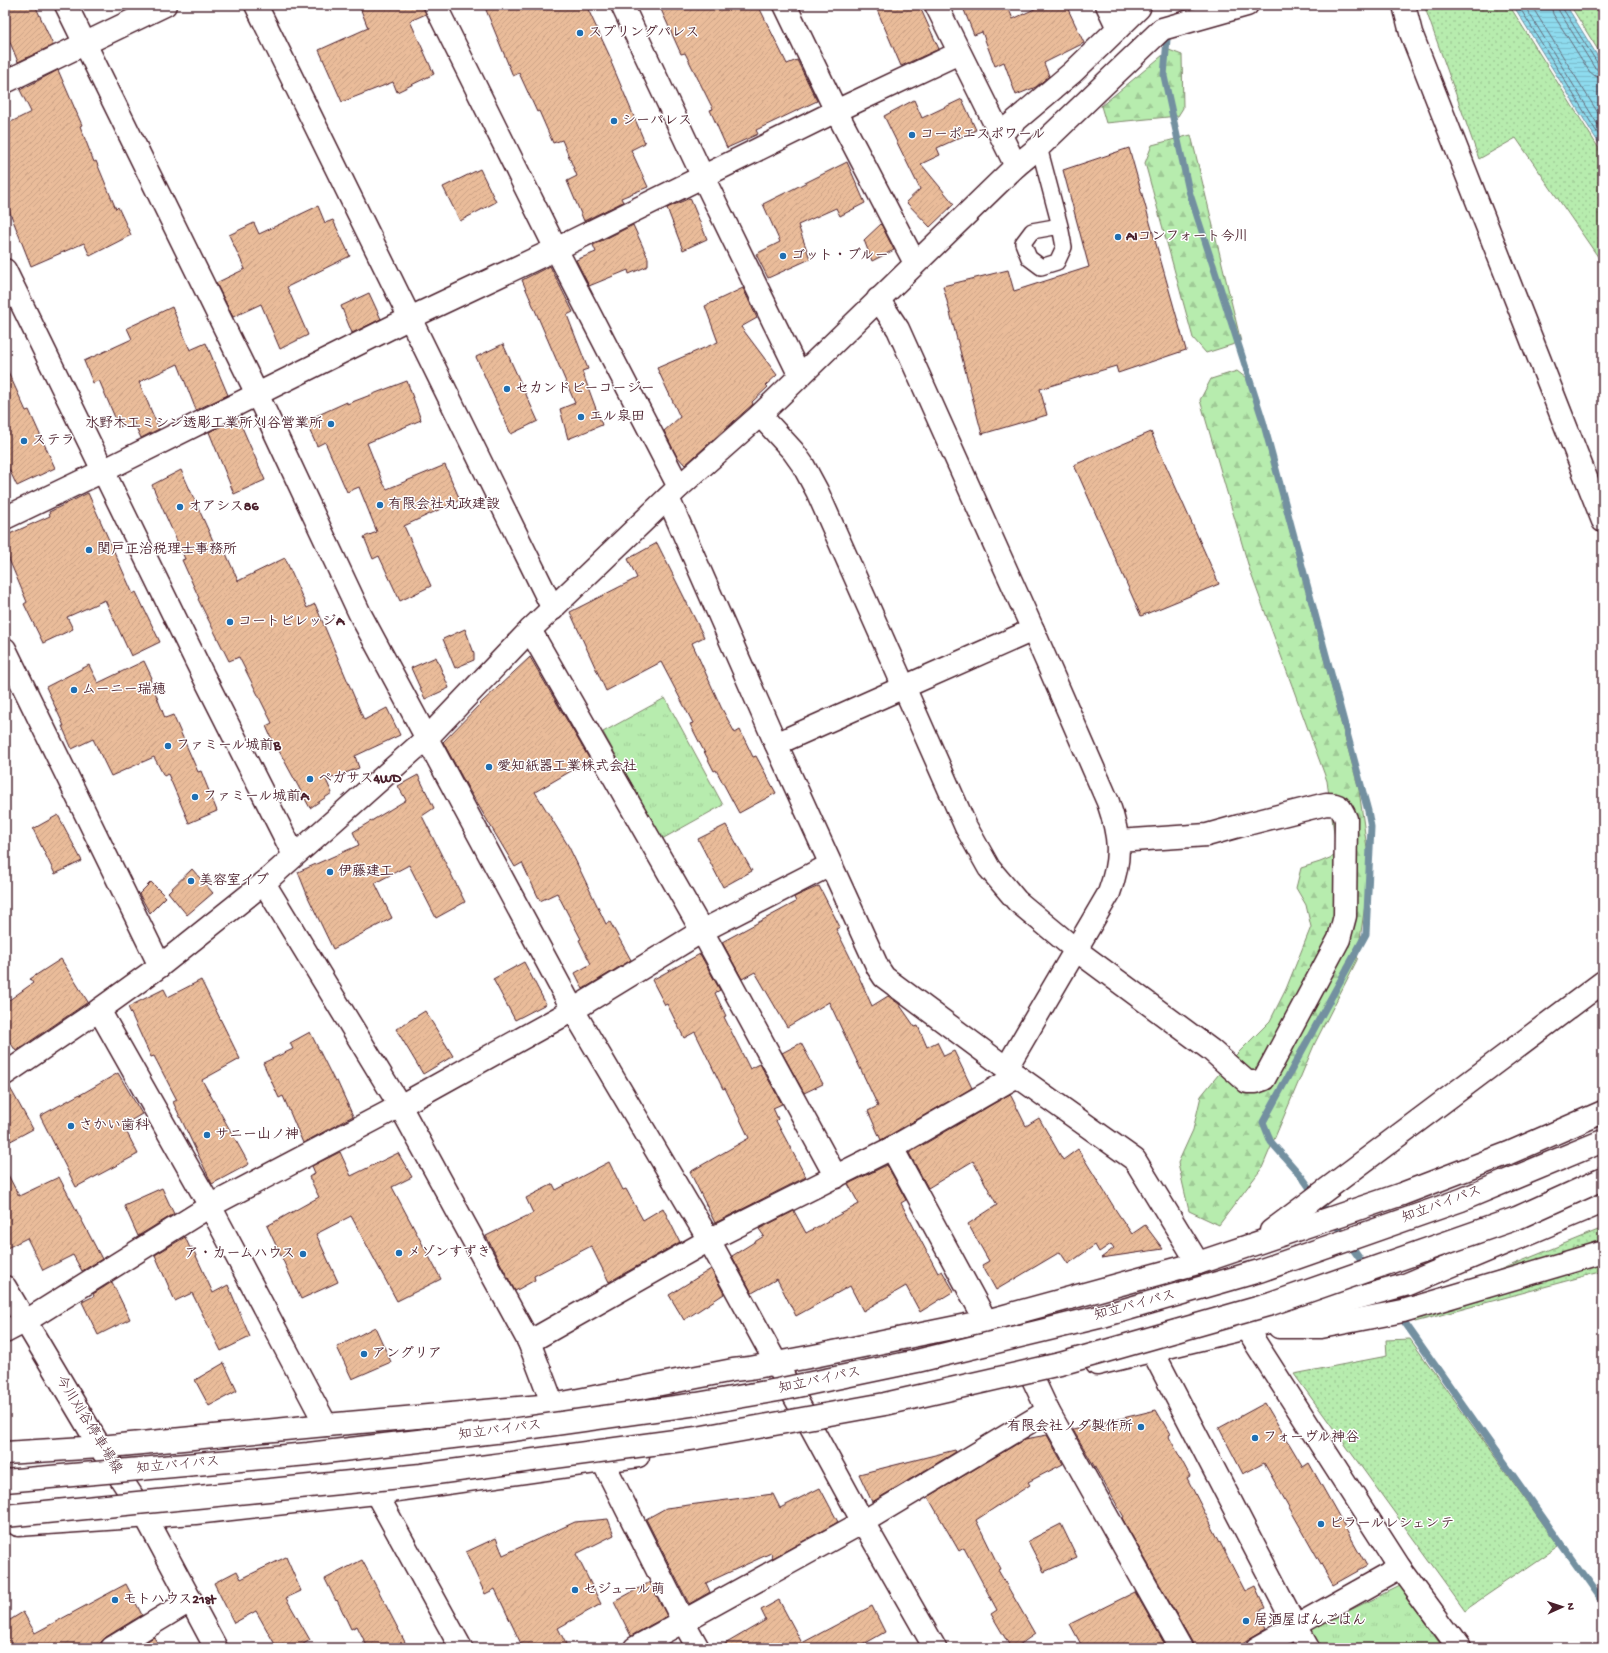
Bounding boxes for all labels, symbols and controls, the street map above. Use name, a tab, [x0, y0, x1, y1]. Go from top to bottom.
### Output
place label: スプリングパレス	[588, 25, 699, 42]
marker: スプリングパレス	[575, 28, 585, 38]
place label: シーパレス	[622, 113, 692, 130]
marker: シーパレス	[609, 116, 619, 126]
place label: コーポエスポワール	[920, 127, 1045, 144]
marker: コーポエスポワール	[907, 130, 917, 140]
place label: AIコンフォート今川	[1125, 229, 1249, 246]
marker: AIコンフォート今川	[1113, 232, 1123, 242]
place label: ゴット・ブルー	[791, 247, 889, 265]
marker: ゴット・ブルー	[778, 251, 788, 261]
place label: セカンドビーコージー	[515, 381, 655, 398]
marker: セカンドビーコージー	[502, 384, 512, 394]
place label: エル泉田	[589, 409, 645, 426]
marker: エル泉田	[576, 412, 586, 422]
place label: 水野木工ミシン透彫工業所刈谷営業所	[85, 415, 323, 433]
marker: 水野木工ミシン透彫工業所刈谷営業所	[326, 419, 336, 429]
place label: ステラ	[32, 433, 75, 450]
marker: ステラ	[19, 436, 29, 446]
place label: 有限会社丸政建設	[388, 496, 500, 514]
place label: オアシス86	[188, 499, 259, 516]
marker: 有限会社丸政建設	[375, 500, 385, 510]
marker: オアシス86	[175, 502, 185, 512]
place label: 関戸正治税理士事務所	[97, 541, 237, 559]
marker: 関戸正治税理士事務所	[84, 545, 94, 555]
place label: コートビレッジA	[238, 614, 346, 631]
marker: コートビレッジA	[225, 617, 235, 627]
place label: ムーニー瑞穂	[82, 682, 166, 699]
marker: ムーニー瑞穂	[69, 685, 79, 695]
place label: ファミール城前B	[176, 738, 281, 755]
marker: ファミール城前B	[163, 741, 173, 751]
place label: 愛知紙器工業株式会社	[497, 758, 637, 776]
marker: 愛知紙器工業株式会社	[484, 762, 494, 772]
place label: ペガサス4WD	[318, 771, 402, 788]
marker: ペガサス4WD	[305, 774, 315, 784]
place label: ファミール城前A	[203, 789, 310, 806]
marker: ファミール城前A	[190, 792, 200, 802]
place label: 伊藤建工	[338, 864, 394, 881]
marker: 伊藤建工	[325, 867, 335, 877]
place label: 美容室イブ	[199, 872, 269, 890]
marker: 美容室イブ	[186, 876, 196, 886]
place label: さかい歯科	[79, 1118, 150, 1135]
marker: さかい歯科	[66, 1121, 76, 1131]
place label: サニー山ノ神	[215, 1127, 299, 1144]
marker: サニー山ノ神	[202, 1130, 212, 1140]
street label: 知立バイパス	[1400, 1183, 1484, 1227]
place label: メゾンすずき	[407, 1245, 491, 1262]
place label: ア・カームハウス	[184, 1246, 295, 1263]
marker: メゾンすずき	[394, 1248, 404, 1258]
marker: ア・カームハウス	[298, 1249, 308, 1259]
street label: 知立バイパス	[1092, 1287, 1178, 1325]
place label: アングリア	[372, 1346, 442, 1363]
marker: アングリア	[359, 1349, 369, 1359]
street label: 知立バイパス	[777, 1364, 863, 1398]
street label: 今川刈谷停車場線	[51, 1373, 125, 1477]
street label: 知立バイパス	[457, 1417, 543, 1445]
place label: 有限会社ノダ製作所	[1007, 1418, 1133, 1436]
marker: 有限会社ノダ製作所	[1136, 1422, 1146, 1432]
place label: フォーヴル神谷	[1263, 1430, 1359, 1447]
marker: フォーヴル神谷	[1250, 1433, 1260, 1443]
street label: 知立バイパス	[136, 1454, 220, 1478]
place label: ピラールレシェンテ	[1329, 1516, 1454, 1533]
marker: ピラールレシェンテ	[1316, 1519, 1326, 1529]
place label: セジュール萌	[583, 1582, 665, 1599]
marker: セジュール萌	[570, 1585, 580, 1595]
north arrow	[1542, 1587, 1582, 1627]
place label: モトハウス21st	[123, 1592, 217, 1609]
marker: モトハウス21st	[110, 1595, 120, 1605]
text: N	[1564, 1603, 1576, 1610]
place label: 居酒屋ばんごはん	[1254, 1612, 1366, 1630]
marker: 居酒屋ばんごはん	[1241, 1616, 1251, 1626]

